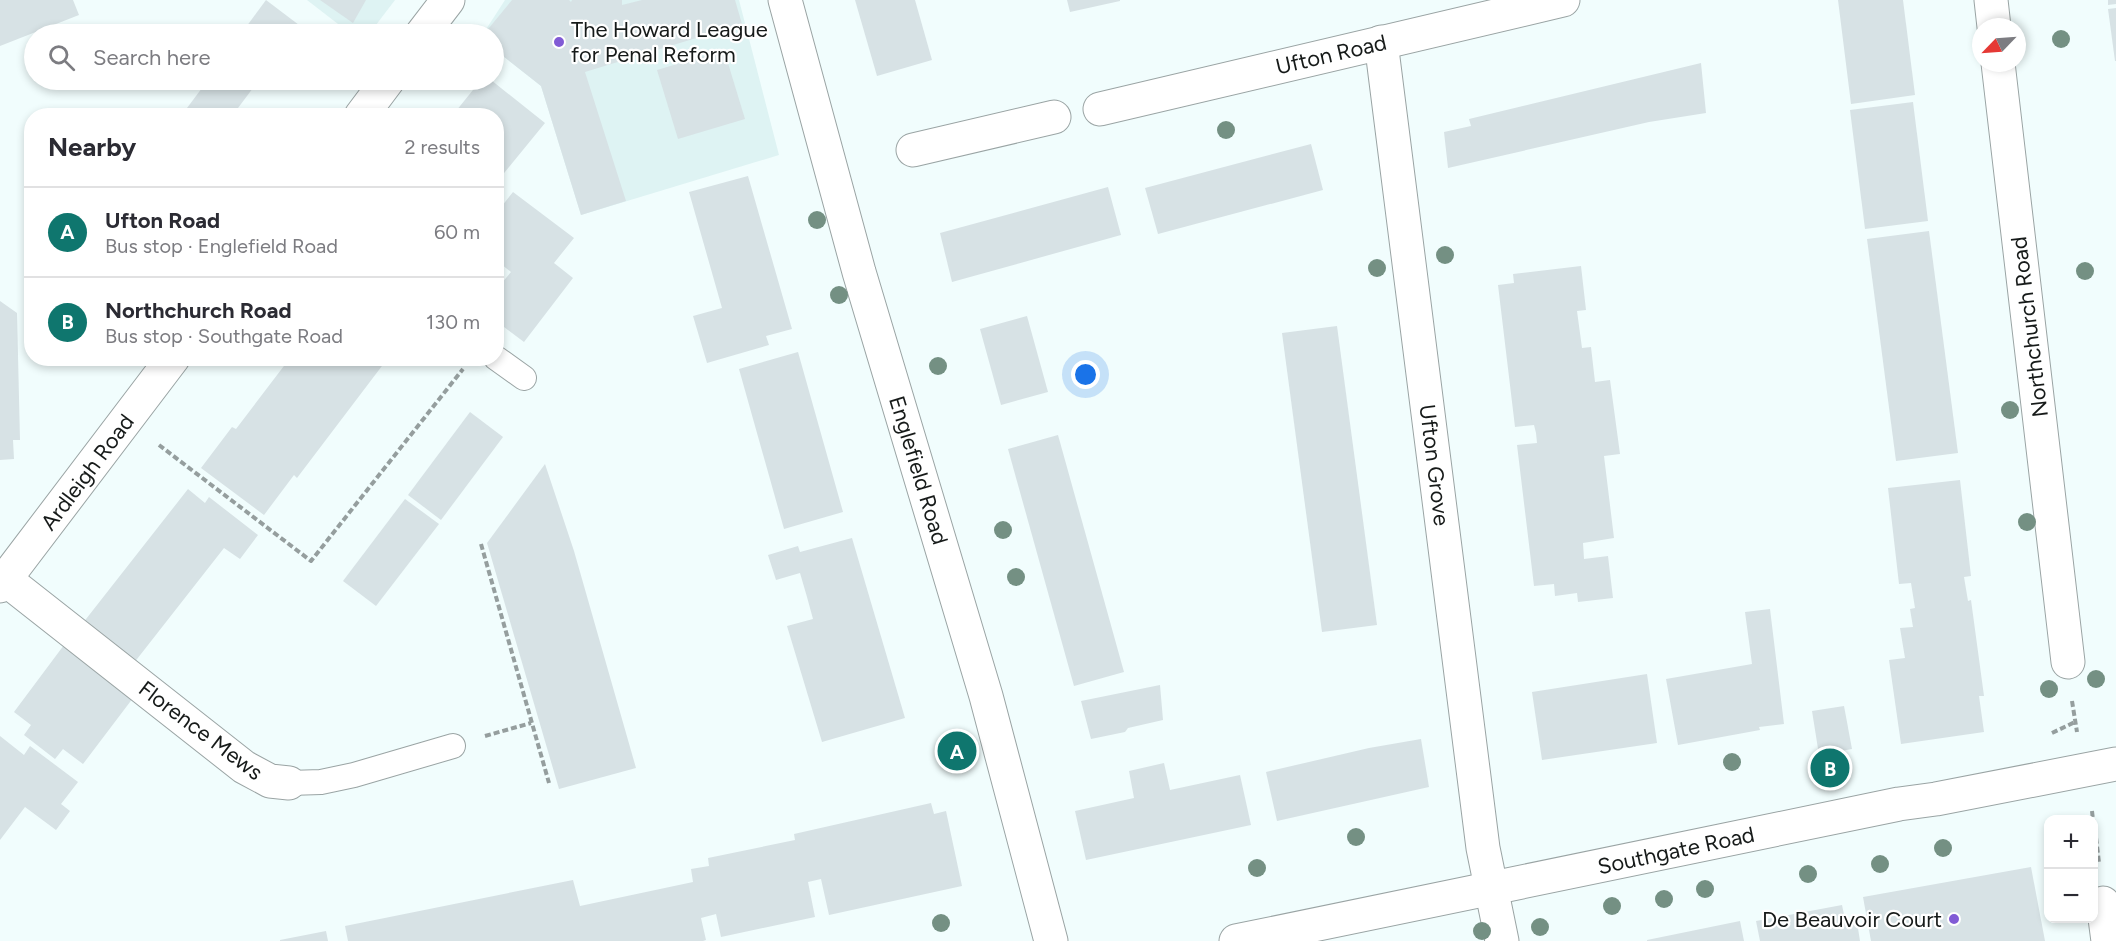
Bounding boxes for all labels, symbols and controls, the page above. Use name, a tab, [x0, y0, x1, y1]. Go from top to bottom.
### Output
place label: The Howard League for Penal Reform	[571, 16, 768, 68]
north arrow	[1972, 18, 2026, 72]
search box	[24, 24, 504, 90]
street label: Ufton Road	[1273, 29, 1389, 80]
marker: The Howard League for Penal Reform	[552, 35, 566, 49]
icon: search	[45, 41, 78, 74]
text: Search here	[93, 44, 211, 71]
text: Nearby	[48, 131, 136, 163]
text: 2 results	[404, 135, 480, 159]
text: Ufton Road	[105, 207, 220, 234]
text: A	[60, 220, 75, 244]
text: 60 m	[434, 220, 480, 244]
text: Bus stop · Englefield Road	[105, 234, 338, 258]
street label: Northchurch Road	[2005, 235, 2054, 419]
text: Northchurch Road	[105, 297, 291, 324]
text: B	[61, 310, 74, 334]
text: 130 m	[426, 310, 480, 334]
text: Bus stop · Southgate Road	[105, 324, 343, 348]
your location	[1071, 360, 1100, 389]
street label: Englefield Road	[883, 393, 954, 548]
street label: Ufton Grove	[1414, 403, 1455, 527]
street label: Ardleigh Road	[35, 409, 140, 536]
street label: Florence Mews	[133, 675, 268, 786]
pin: A	[938, 728, 976, 774]
pin: B	[1810, 746, 1850, 790]
map controls	[2044, 815, 2098, 923]
button: +	[2044, 815, 2098, 869]
street label: Southgate Road	[1595, 821, 1757, 880]
button: −	[2044, 869, 2098, 923]
place label: De Beauvoir Court	[1762, 906, 1942, 933]
marker: De Beauvoir Court	[1947, 912, 1961, 926]

